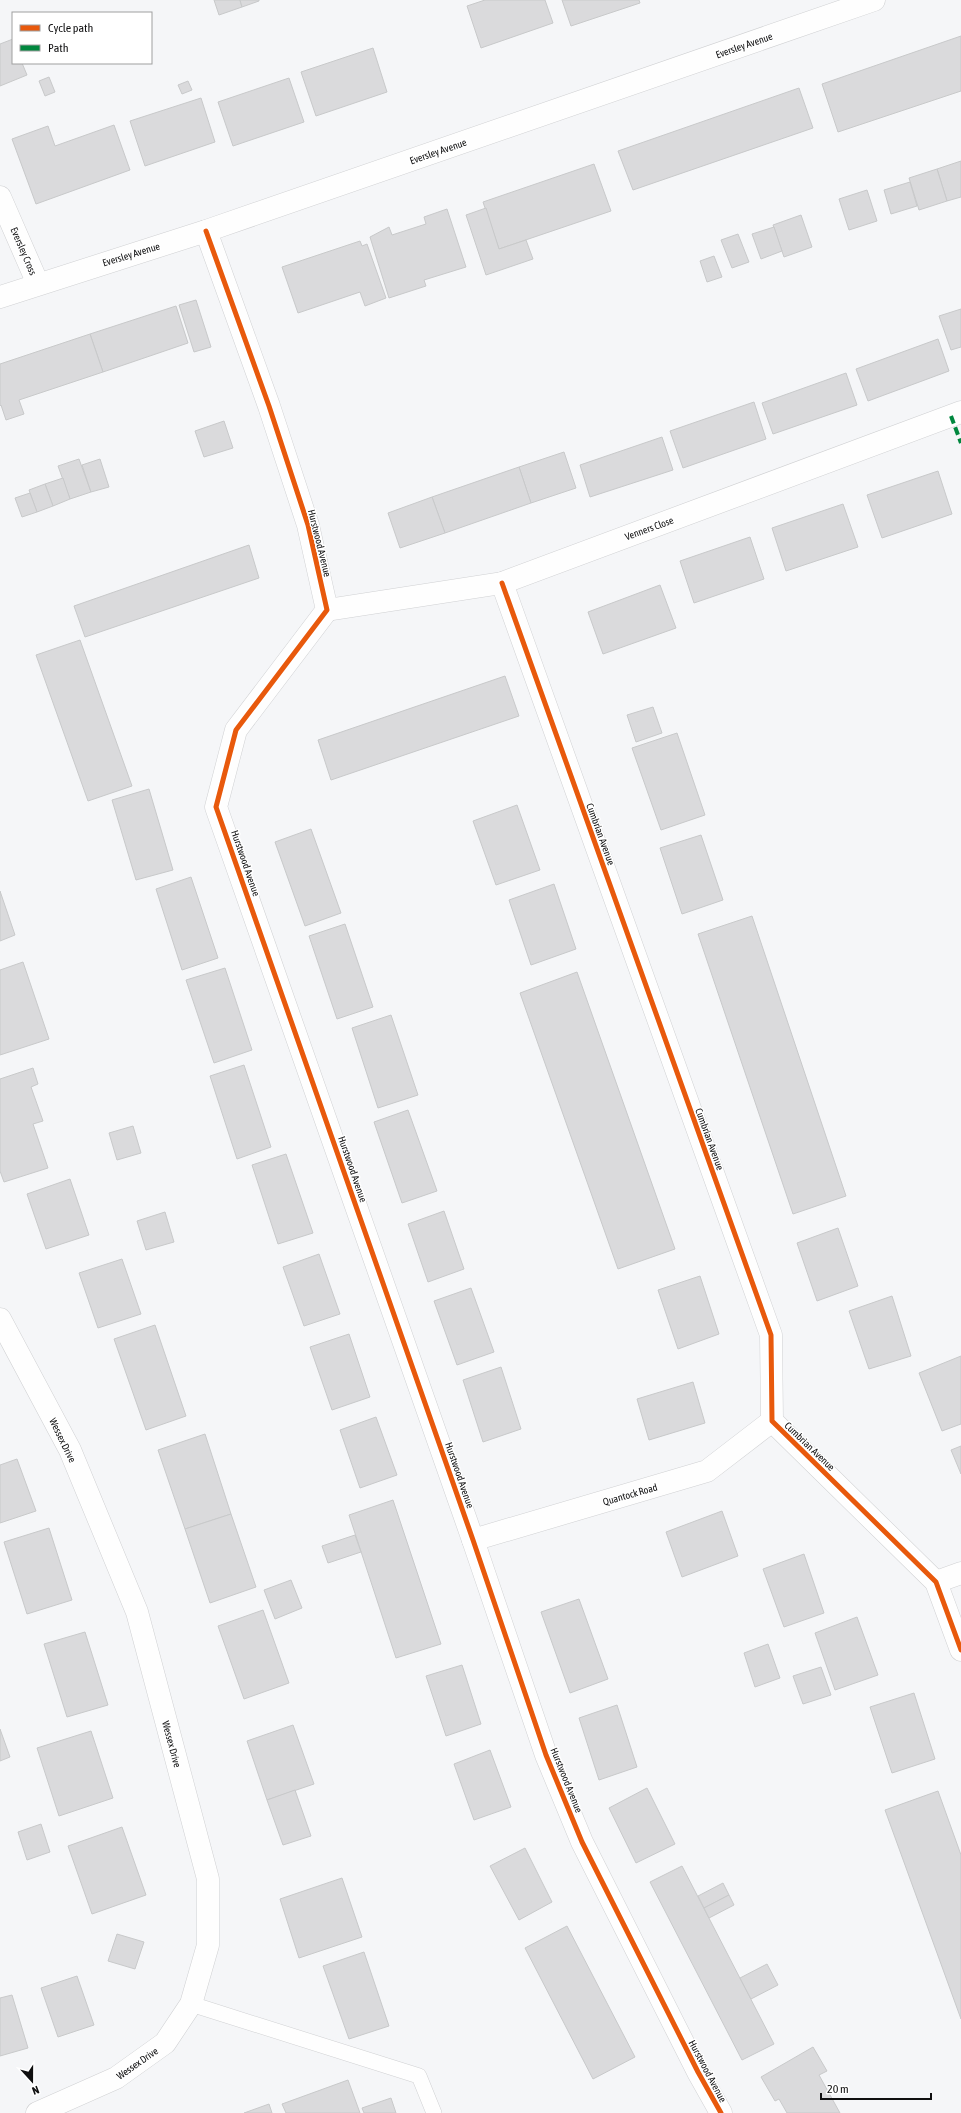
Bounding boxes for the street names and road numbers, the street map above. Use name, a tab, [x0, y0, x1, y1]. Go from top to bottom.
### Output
street label: Eversley Avenue	[714, 30, 774, 60]
street label: Eversley Avenue	[408, 136, 468, 166]
street label: Eversley Cross	[9, 226, 39, 277]
street label: Eversley Avenue	[101, 240, 162, 268]
street label: Hurstwood Avenue	[306, 508, 333, 578]
street label: Venners Close	[623, 514, 675, 542]
street label: Cumbrian Avenue	[584, 802, 617, 867]
street label: Hurstwood Avenue	[229, 829, 262, 898]
street label: Cumbrian Avenue	[693, 1107, 726, 1172]
street label: Hurstwood Avenue	[336, 1135, 369, 1204]
street label: Wessex Drive	[47, 1416, 78, 1465]
street label: Cumbrian Avenue	[782, 1420, 837, 1473]
street label: Hurstwood Avenue	[443, 1441, 476, 1510]
street label: Quantock Road	[602, 1481, 659, 1508]
street label: Wessex Drive	[160, 1720, 183, 1769]
street label: Hurstwood Avenue	[549, 1746, 585, 1815]
street label: Hurstwood Avenue	[686, 2038, 729, 2105]
street label: Wessex Drive	[115, 2045, 160, 2082]

